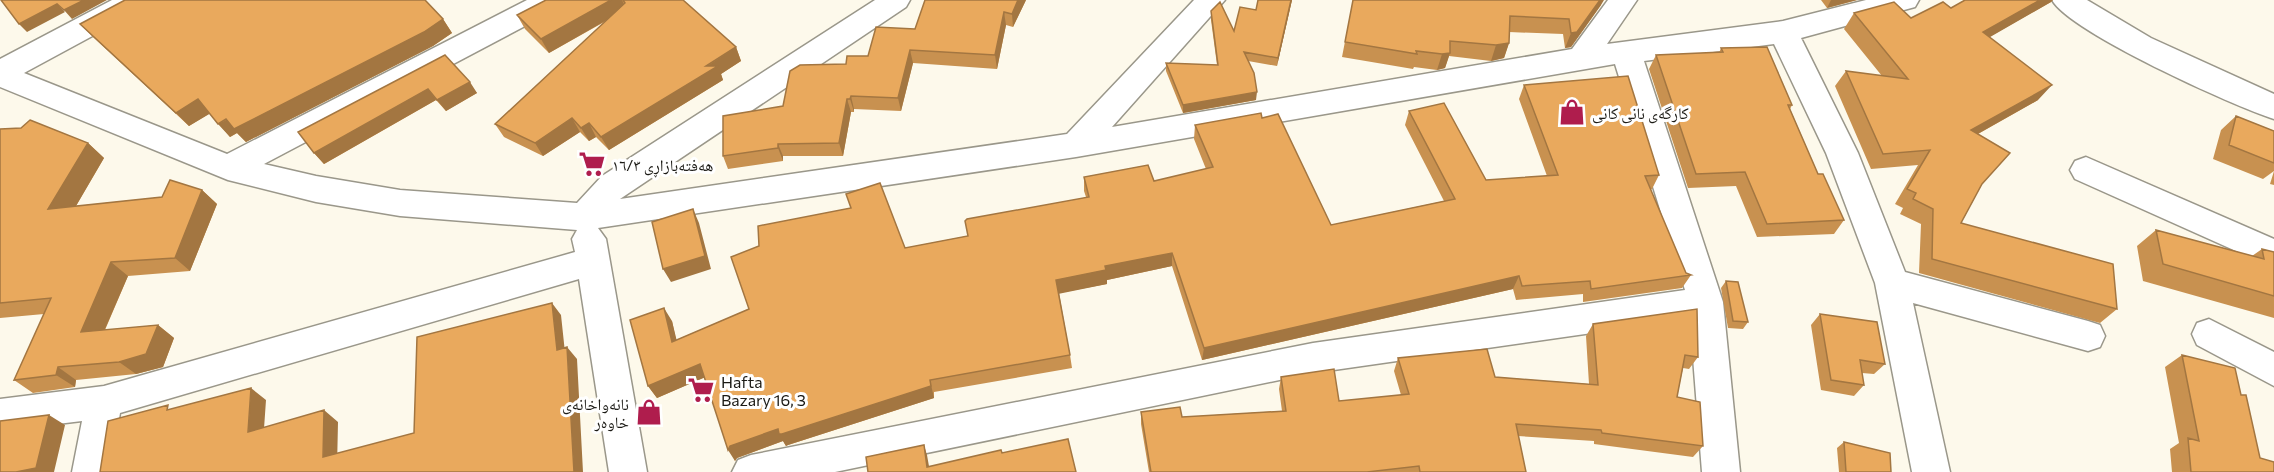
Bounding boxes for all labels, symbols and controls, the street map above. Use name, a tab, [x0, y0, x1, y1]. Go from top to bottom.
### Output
shop icon: کارگەی نانی کانی	[1557, 97, 1587, 127]
place label: کارگەی نانی کانی	[1592, 103, 1689, 124]
supermarket icon: هەفتەبازاڕی ١٦/٣	[577, 149, 607, 179]
place label: هەفتەبازاڕی ١٦/٣	[612, 155, 713, 178]
place label: Hafta Bazary 16, 3	[721, 372, 806, 409]
supermarket icon: Hafta Bazary 16, 3	[686, 375, 716, 405]
place label: نانەواخانەی خاوەر	[562, 394, 629, 432]
shop icon: نانەواخانەی خاوەر	[634, 397, 664, 427]

